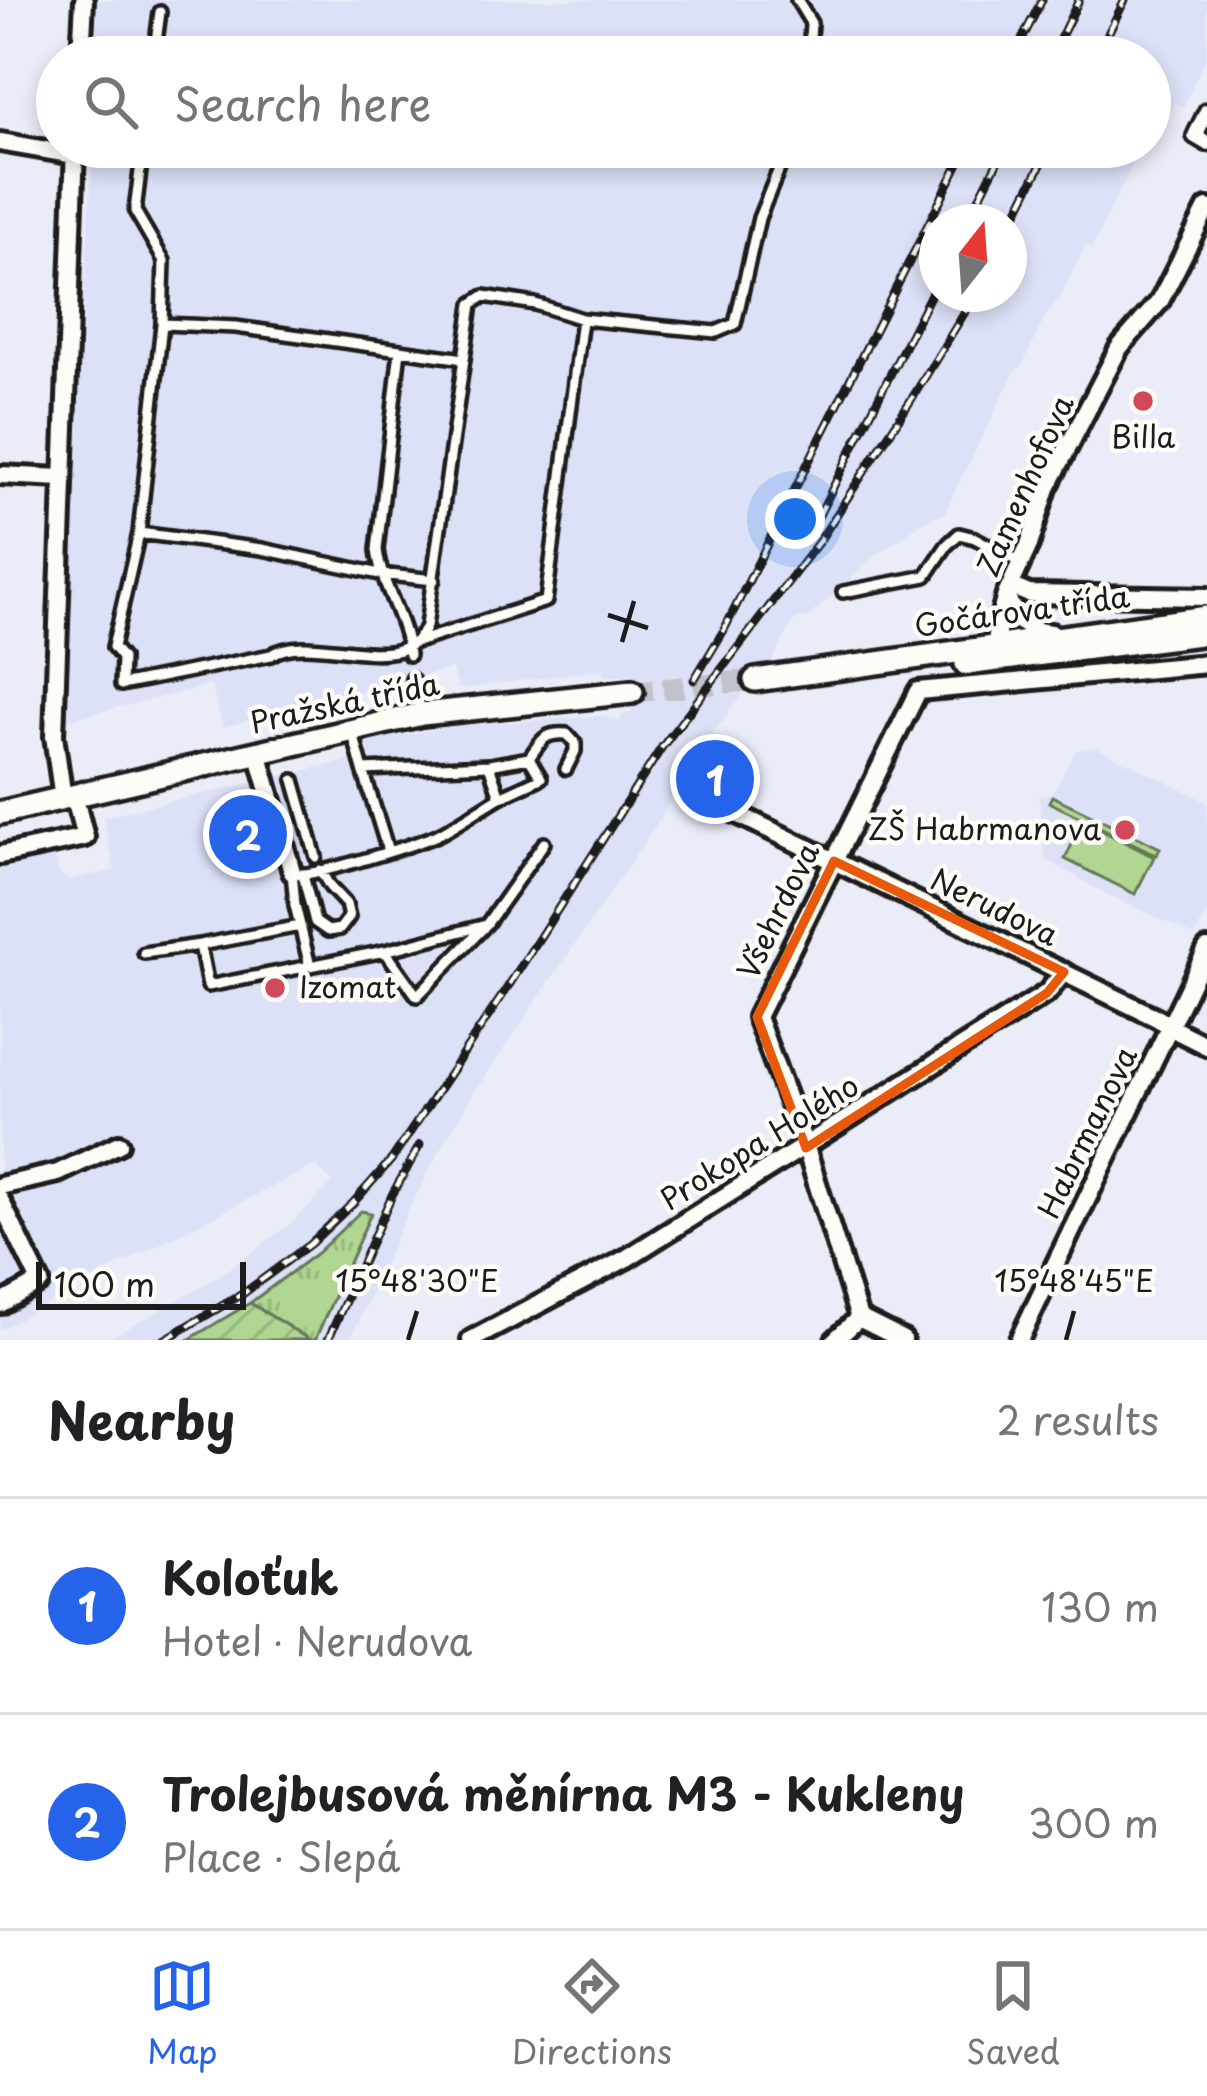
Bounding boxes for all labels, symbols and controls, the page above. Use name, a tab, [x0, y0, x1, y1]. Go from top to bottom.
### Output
search box	[36, 36, 1171, 168]
text: Search here	[174, 68, 431, 136]
icon: search	[78, 69, 144, 135]
north arrow	[919, 204, 1027, 312]
street label: Zamenhofova	[964, 387, 1084, 583]
marker: Billa	[1130, 388, 1156, 414]
place label: Billa	[1111, 413, 1175, 458]
your location	[765, 489, 825, 549]
street label: Gočárova třída	[911, 572, 1133, 647]
street label: Pražská třída	[246, 659, 444, 744]
pin: 1	[676, 734, 754, 824]
pin: 2	[209, 789, 287, 879]
place label: ZŠ Habrmanova	[868, 805, 1101, 850]
marker: ZŠ Habrmanova	[1112, 817, 1138, 843]
street label: Všehrdova	[724, 833, 829, 986]
street label: Nerudova	[924, 855, 1067, 956]
place label: Izomat	[299, 963, 396, 1008]
marker: Izomat	[262, 975, 288, 1001]
street label: Habrmanova	[1025, 1038, 1147, 1225]
street label: Prokopa Holého	[651, 1062, 867, 1220]
scale bar	[36, 1256, 246, 1309]
text: 15°48'30"E	[335, 1257, 499, 1302]
text: 15°48'45"E	[994, 1257, 1154, 1302]
text: 100 m	[54, 1258, 155, 1308]
text: Nearby	[48, 1380, 235, 1457]
text: 2 results	[997, 1389, 1159, 1448]
text: Koloťuk	[162, 1542, 339, 1610]
text: 1	[78, 1576, 96, 1635]
text: 130 m	[1041, 1576, 1159, 1635]
text: Hotel · Nerudova	[162, 1610, 473, 1669]
text: Trolejbusová měnírna M3 - Kukleny	[162, 1758, 965, 1826]
text: 2	[73, 1792, 101, 1851]
text: 300 m	[1028, 1792, 1159, 1851]
text: Place · Slepá	[162, 1826, 400, 1885]
tab: Map	[147, 1953, 218, 2075]
tab: Directions	[512, 1953, 672, 2075]
tab: Saved	[966, 1953, 1060, 2075]

